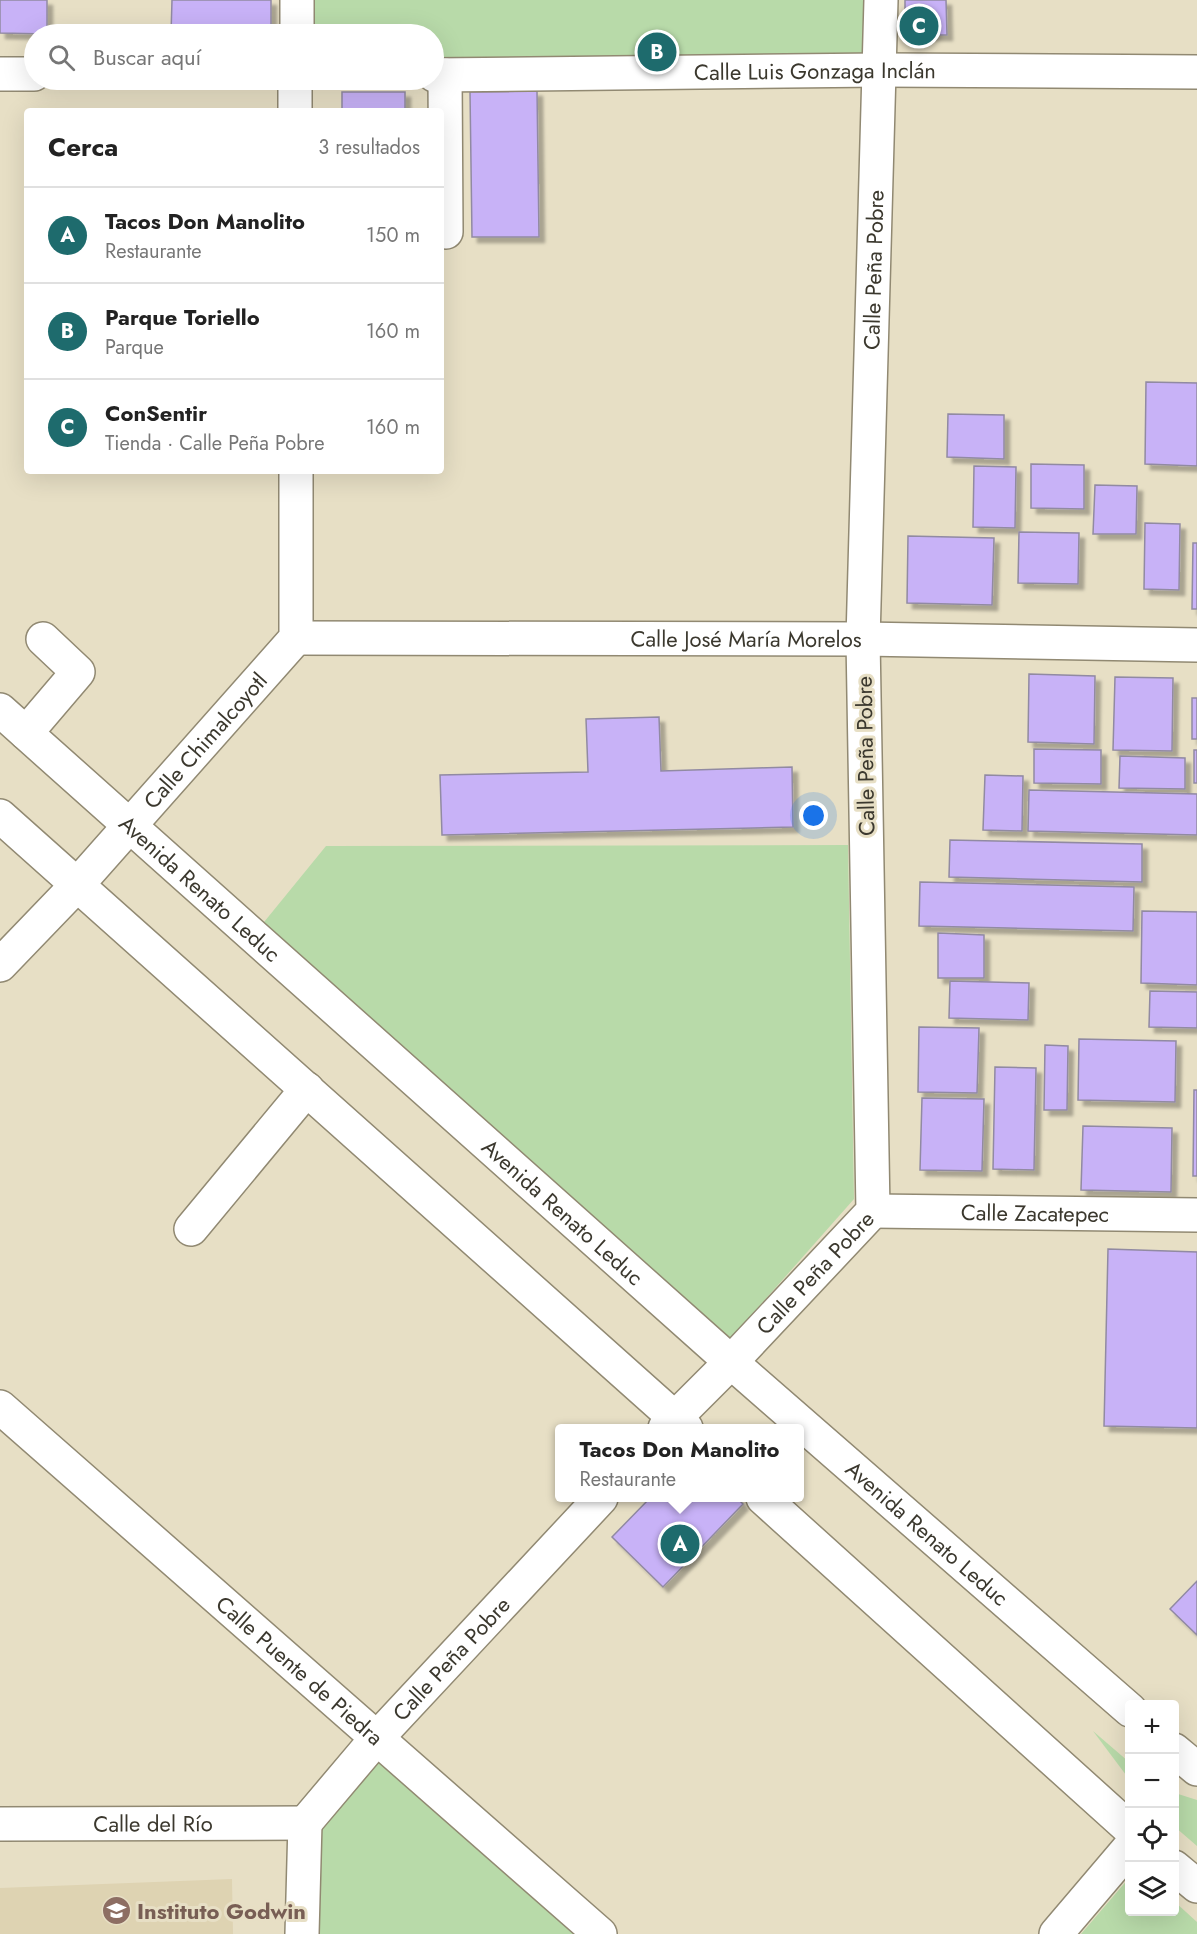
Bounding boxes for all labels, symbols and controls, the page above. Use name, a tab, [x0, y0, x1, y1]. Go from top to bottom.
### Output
pin: C	[900, 3, 938, 48]
search box	[24, 24, 444, 90]
pin: B	[638, 29, 676, 74]
icon: search	[45, 41, 78, 74]
text: Buscar aquí	[93, 41, 201, 73]
street label: Calle Luis Gonzaga Inclán	[694, 54, 936, 88]
text: Cerca	[48, 128, 118, 166]
text: 3 resultados	[318, 133, 420, 162]
street label: Calle Peña Pobre	[855, 190, 892, 350]
text: Tacos Don Manolito	[105, 205, 305, 237]
text: A	[60, 221, 75, 250]
text: 150 m	[366, 221, 420, 250]
text: Restaurante	[105, 237, 202, 266]
text: Parque Toriello	[105, 301, 260, 333]
text: B	[61, 317, 74, 346]
text: 160 m	[366, 317, 420, 346]
text: Parque	[105, 333, 164, 362]
text: ConSentir	[105, 397, 207, 429]
text: C	[60, 413, 75, 442]
text: 160 m	[366, 413, 420, 442]
text: Tienda · Calle Peña Pobre	[105, 429, 324, 458]
street label: Calle José María Morelos	[630, 623, 862, 655]
street label: Calle Chimalcoyotl	[136, 665, 274, 816]
street label: Calle Peña Pobre	[848, 676, 882, 836]
your location	[799, 801, 828, 830]
street label: Avenida Renato Leduc	[112, 808, 288, 969]
street label: Avenida Renato Leduc	[475, 1131, 651, 1293]
street label: Calle Zacatepec	[961, 1196, 1109, 1230]
street label: Calle Peña Pobre	[749, 1203, 881, 1342]
popup	[555, 1424, 804, 1502]
text: Tacos Don Manolito	[580, 1433, 779, 1465]
street label: Avenida Renato Leduc	[839, 1453, 1016, 1613]
text: Restaurante	[580, 1465, 676, 1494]
pin: A	[660, 1522, 700, 1566]
street label: Calle Puente de Piedra	[209, 1588, 391, 1753]
street label: Calle Peña Pobre	[385, 1589, 517, 1728]
map controls	[1125, 1700, 1179, 1916]
button: +	[1125, 1700, 1179, 1754]
button: −	[1125, 1754, 1179, 1808]
street label: Calle del Río	[93, 1807, 213, 1840]
button: locate	[1125, 1808, 1179, 1862]
button: layers	[1125, 1862, 1179, 1916]
school or university icon: Instituto Godwin	[100, 1895, 132, 1927]
place label: Instituto Godwin	[137, 1895, 306, 1927]

